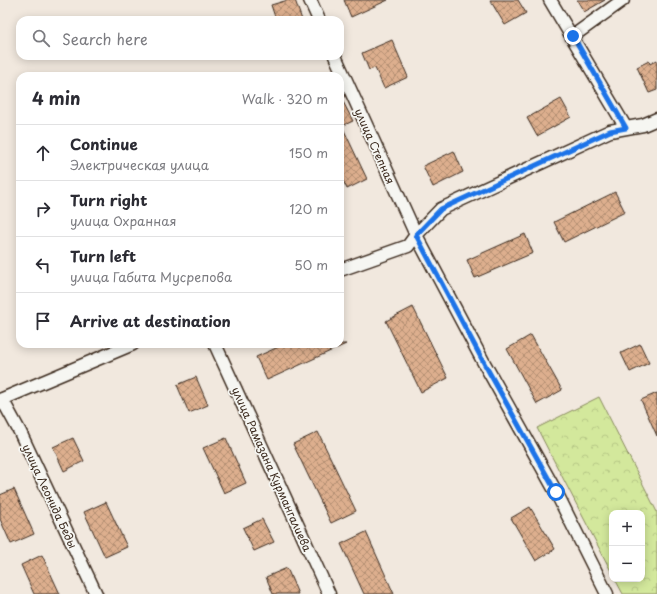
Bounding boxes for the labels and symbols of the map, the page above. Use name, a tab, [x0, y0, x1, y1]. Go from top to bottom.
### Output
route end	[564, 27, 582, 45]
street label: улица Степная	[351, 105, 399, 187]
street label: улица Рамазана Курмангалиева	[228, 384, 316, 554]
street label: улица Леонида Беды	[18, 441, 82, 551]
route start	[547, 483, 565, 501]

